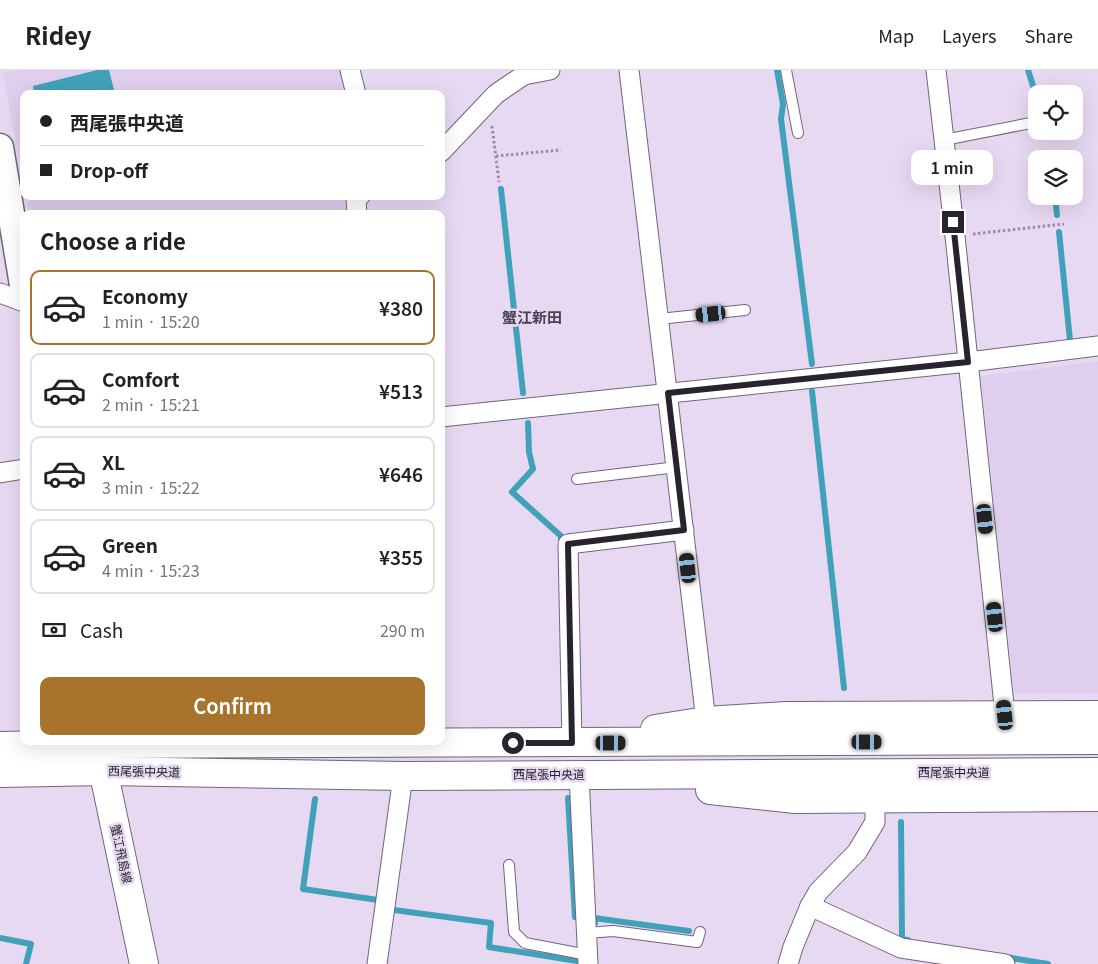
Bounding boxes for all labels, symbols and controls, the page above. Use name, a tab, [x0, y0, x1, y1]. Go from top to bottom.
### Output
text: Ridey	[25, 17, 92, 52]
text: Map	[878, 22, 914, 48]
text: Layers	[942, 22, 997, 48]
text: Share	[1025, 22, 1073, 48]
map controls	[1028, 85, 1083, 205]
button: locate	[1028, 85, 1083, 140]
text: 西尾張中央道	[70, 108, 184, 135]
callout: 1 min	[912, 150, 994, 184]
button: layers	[1028, 150, 1083, 205]
text: 1 min	[931, 155, 974, 179]
text: Drop-off	[70, 156, 148, 183]
route end	[942, 211, 964, 233]
text: Choose a ride	[40, 224, 186, 256]
text: Economy	[102, 282, 188, 309]
icon: car	[42, 285, 87, 330]
text: ¥380	[379, 294, 423, 321]
car	[695, 305, 726, 323]
district label: 蟹江新田	[502, 306, 562, 327]
text: 1 min · 15:20	[102, 309, 200, 333]
text: Comfort	[102, 365, 180, 392]
icon: car	[42, 368, 87, 413]
text: ¥513	[379, 377, 423, 404]
text: 2 min · 15:21	[102, 392, 200, 416]
text: XL	[102, 448, 125, 475]
icon: car	[42, 451, 87, 496]
text: ¥646	[379, 460, 423, 487]
text: 3 min · 15:22	[102, 475, 200, 499]
car	[975, 503, 994, 535]
text: Green	[102, 531, 158, 558]
icon: car	[42, 534, 87, 579]
text: ¥355	[379, 543, 423, 570]
car	[678, 552, 697, 584]
text: 4 min · 15:23	[102, 558, 200, 582]
car	[985, 601, 1004, 633]
icon: cash	[40, 616, 68, 644]
text: Cash	[80, 616, 123, 643]
text: 290 m	[380, 618, 425, 642]
button: Confirm	[40, 677, 425, 735]
car	[995, 699, 1014, 731]
route start	[502, 732, 524, 754]
car	[852, 735, 882, 750]
car	[596, 736, 626, 751]
street label: 西尾張中央道	[108, 761, 180, 780]
street label: 西尾張中央道	[918, 763, 990, 780]
street label: 西尾張中央道	[513, 765, 585, 782]
street label: 蟹江飛島線	[108, 823, 137, 885]

